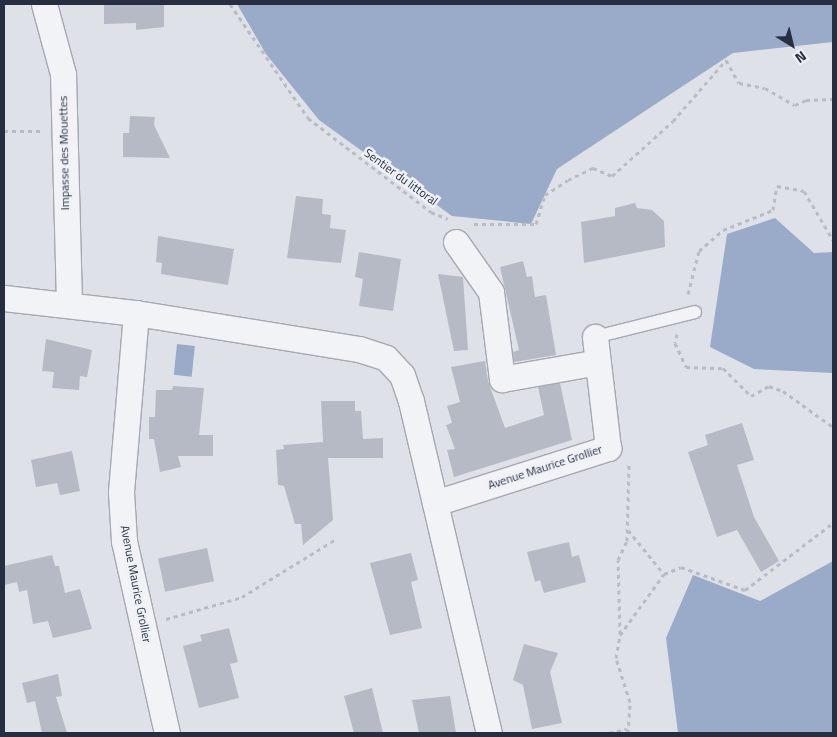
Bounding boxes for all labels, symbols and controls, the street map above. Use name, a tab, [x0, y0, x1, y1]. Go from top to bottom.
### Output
north arrow	[767, 20, 817, 70]
text: N	[791, 46, 811, 69]
street label: Impasse des Mouettes	[56, 96, 72, 210]
street label: Sentier du littoral	[362, 146, 440, 208]
street label: Avenue Maurice Grollier	[486, 442, 604, 492]
street label: Avenue Maurice Grollier	[118, 524, 154, 644]

